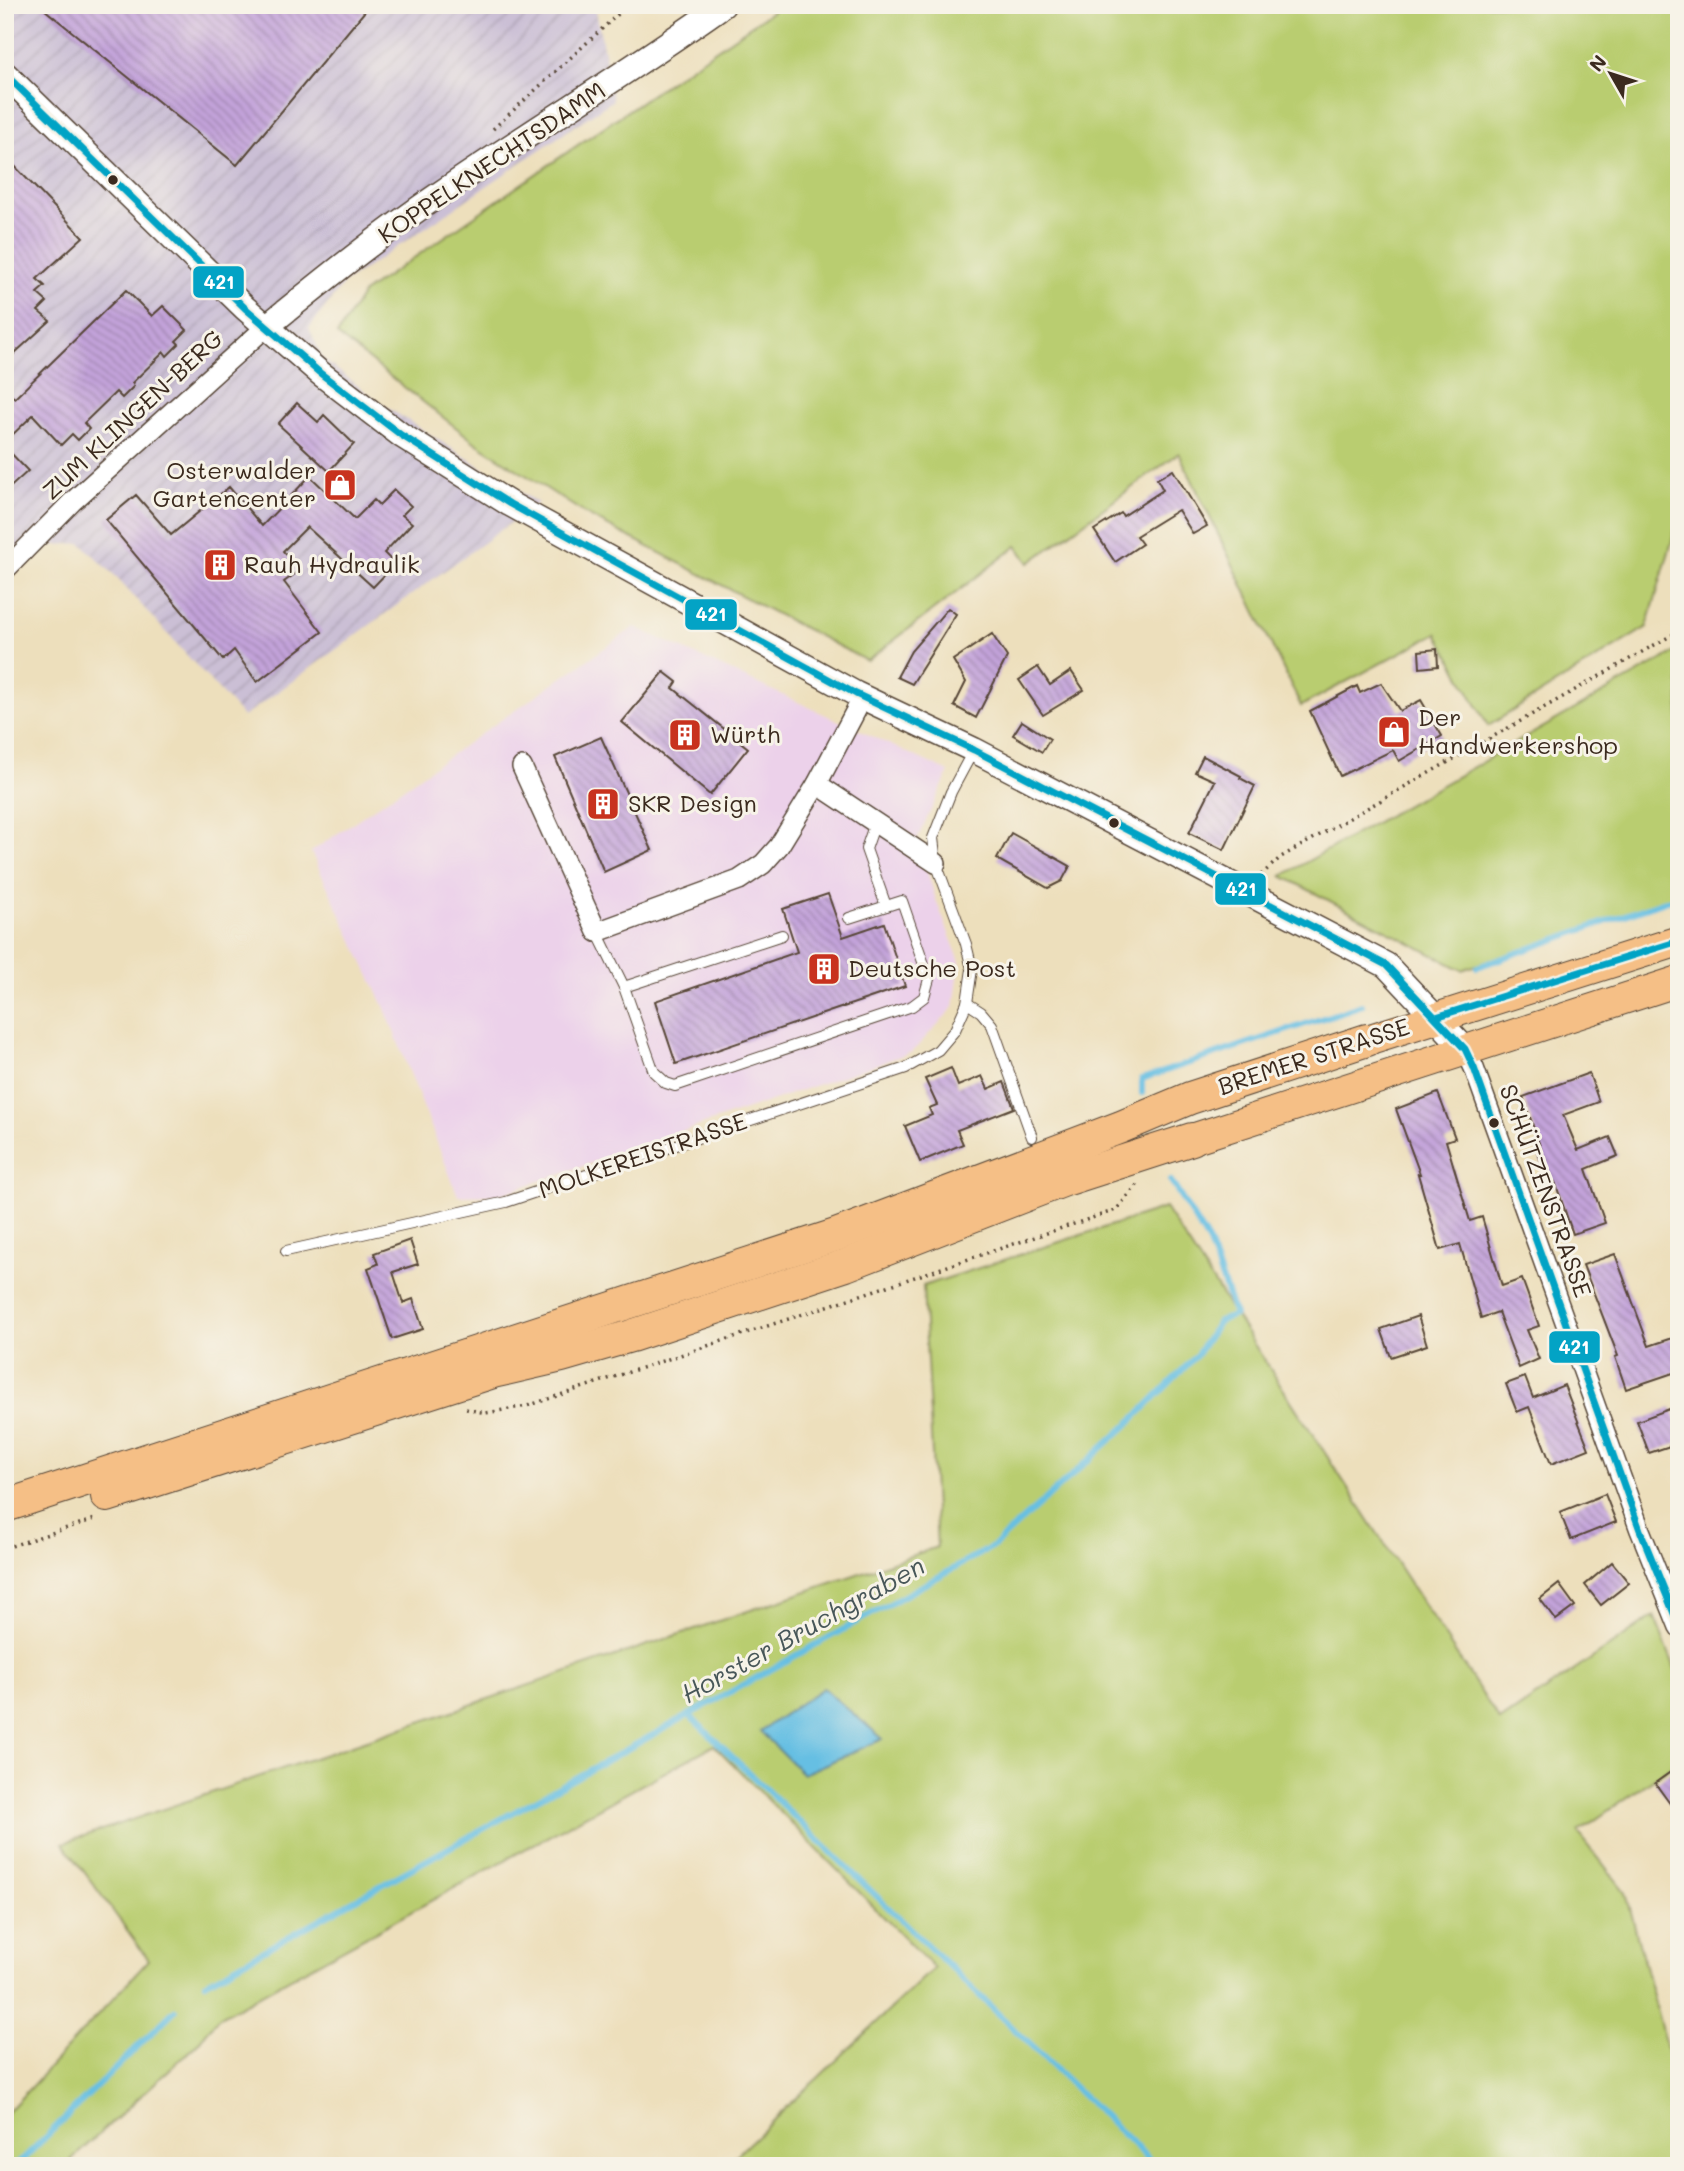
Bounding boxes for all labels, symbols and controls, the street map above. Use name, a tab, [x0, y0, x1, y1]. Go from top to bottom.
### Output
north arrow	[1576, 38, 1646, 108]
text: N	[1583, 50, 1612, 76]
street label: KOPPELKNECHTSDAMM	[371, 74, 611, 249]
unlabelled marker	[106, 173, 120, 187]
line badge: 421	[192, 265, 245, 299]
text: 421	[203, 269, 235, 294]
street label: ZUM KLINGEN-BERG	[35, 322, 229, 506]
place label: Osterwalder Gartencenter	[153, 454, 316, 513]
shop icon: Osterwalder Gartencenter	[321, 466, 359, 504]
building icon: Rauh Hydraulik	[201, 546, 239, 584]
place label: Rauh Hydraulik	[244, 548, 420, 579]
line badge: 421	[684, 598, 738, 631]
text: 421	[695, 601, 727, 626]
place label: Der Handwerkershop	[1418, 701, 1618, 760]
shop icon: Der Handwerkershop	[1375, 713, 1413, 751]
building icon: Würth	[666, 716, 704, 754]
place label: Würth	[710, 718, 780, 749]
building icon: SKR Design	[584, 785, 622, 823]
place label: SKR Design	[628, 787, 757, 818]
unlabelled marker	[1107, 816, 1121, 830]
line badge: 421	[1214, 872, 1267, 906]
text: 421	[1225, 876, 1257, 901]
building icon: Deutsche Post	[805, 950, 843, 988]
place label: Deutsche Post	[848, 952, 1016, 983]
street label: BREMER STRASSE	[1214, 1010, 1413, 1101]
street label: SCHÜTZENSTRASSE	[1493, 1080, 1599, 1301]
street label: MOLKEREISTRASSE	[534, 1104, 751, 1205]
unlabelled marker	[1487, 1116, 1501, 1130]
line badge: 421	[1548, 1330, 1601, 1364]
text: 421	[1558, 1334, 1590, 1359]
water label: Horster Bruchgraben	[675, 1548, 930, 1710]

